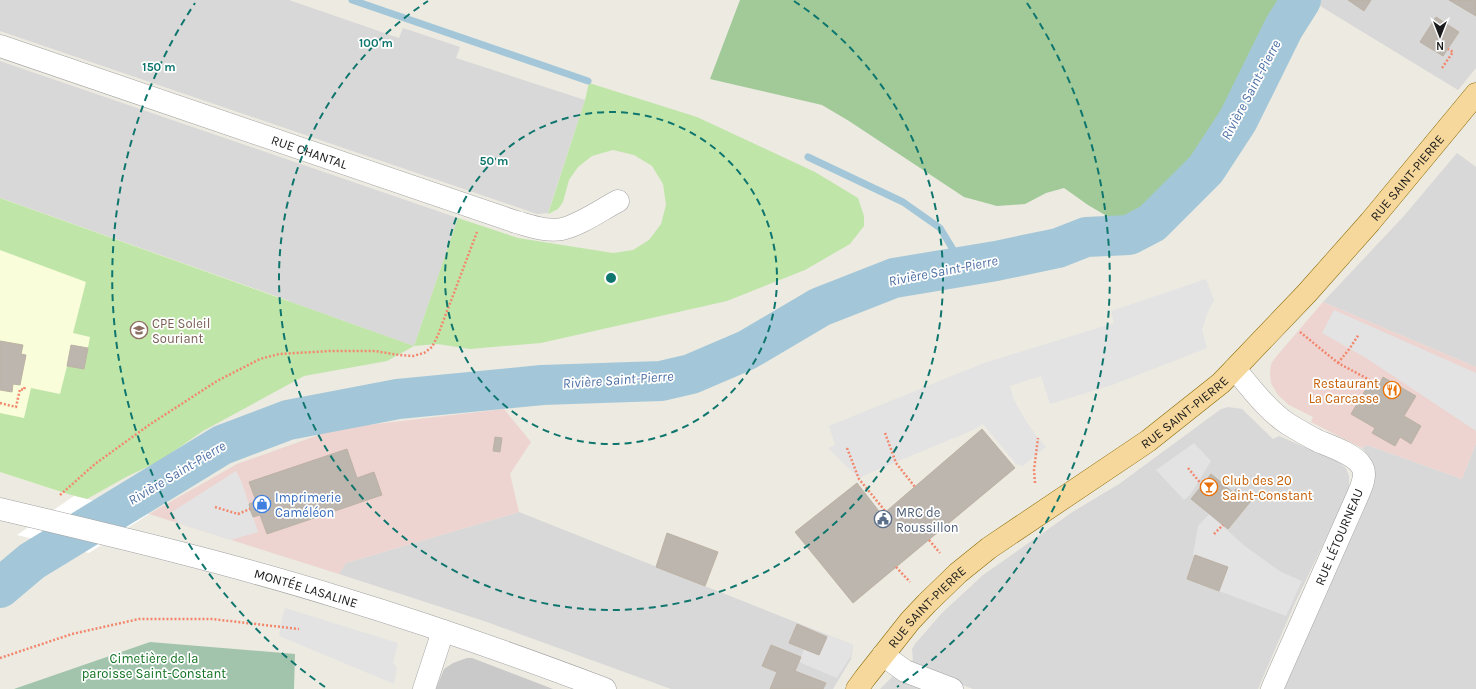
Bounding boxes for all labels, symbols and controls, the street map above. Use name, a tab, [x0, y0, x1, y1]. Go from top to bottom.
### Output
north arrow	[1420, 16, 1460, 56]
text: 100 m	[359, 36, 393, 50]
water label: Rivière Saint-Pierre	[1217, 37, 1285, 143]
text: N	[1436, 39, 1444, 52]
text: 150 m	[142, 60, 176, 74]
street label: RUE SAINT-PIERRE	[1367, 131, 1447, 224]
street label: RUE CHANTAL	[269, 132, 350, 171]
text: 50 m	[480, 154, 509, 168]
water label: Rivière Saint-Pierre	[887, 252, 1000, 290]
centre of rings	[604, 271, 618, 285]
place label: CPE Soleil Souriant	[152, 316, 210, 346]
school or university icon: CPE Soleil Souriant	[129, 320, 149, 340]
water label: Rivière Saint-Pierre	[562, 368, 674, 392]
street label: RUE SAINT-PIERRE	[1138, 373, 1231, 451]
place label: Restaurant La Carcasse	[1309, 376, 1379, 406]
restaurant icon: Restaurant La Carcasse	[1382, 380, 1402, 400]
water label: Rivière Saint-Pierre	[125, 437, 229, 509]
place label: Club des 20 Saint-Constant	[1222, 473, 1313, 503]
bar icon: Club des 20 Saint-Constant	[1199, 477, 1219, 497]
street label: RUE LÉTOURNEAU	[1310, 486, 1366, 588]
place label: Imprimerie Caméléon	[275, 490, 341, 520]
shop icon: Imprimerie Caméléon	[252, 494, 272, 514]
place label: MRC de Roussillon	[896, 505, 959, 535]
public building icon: MRC de Roussillon	[873, 509, 893, 529]
street label: RUE SAINT-PIERRE	[884, 562, 969, 651]
street label: MONTÉE LASALINE	[252, 565, 360, 610]
park label: Cimetière de la paroisse Saint-Constant	[82, 651, 226, 681]

